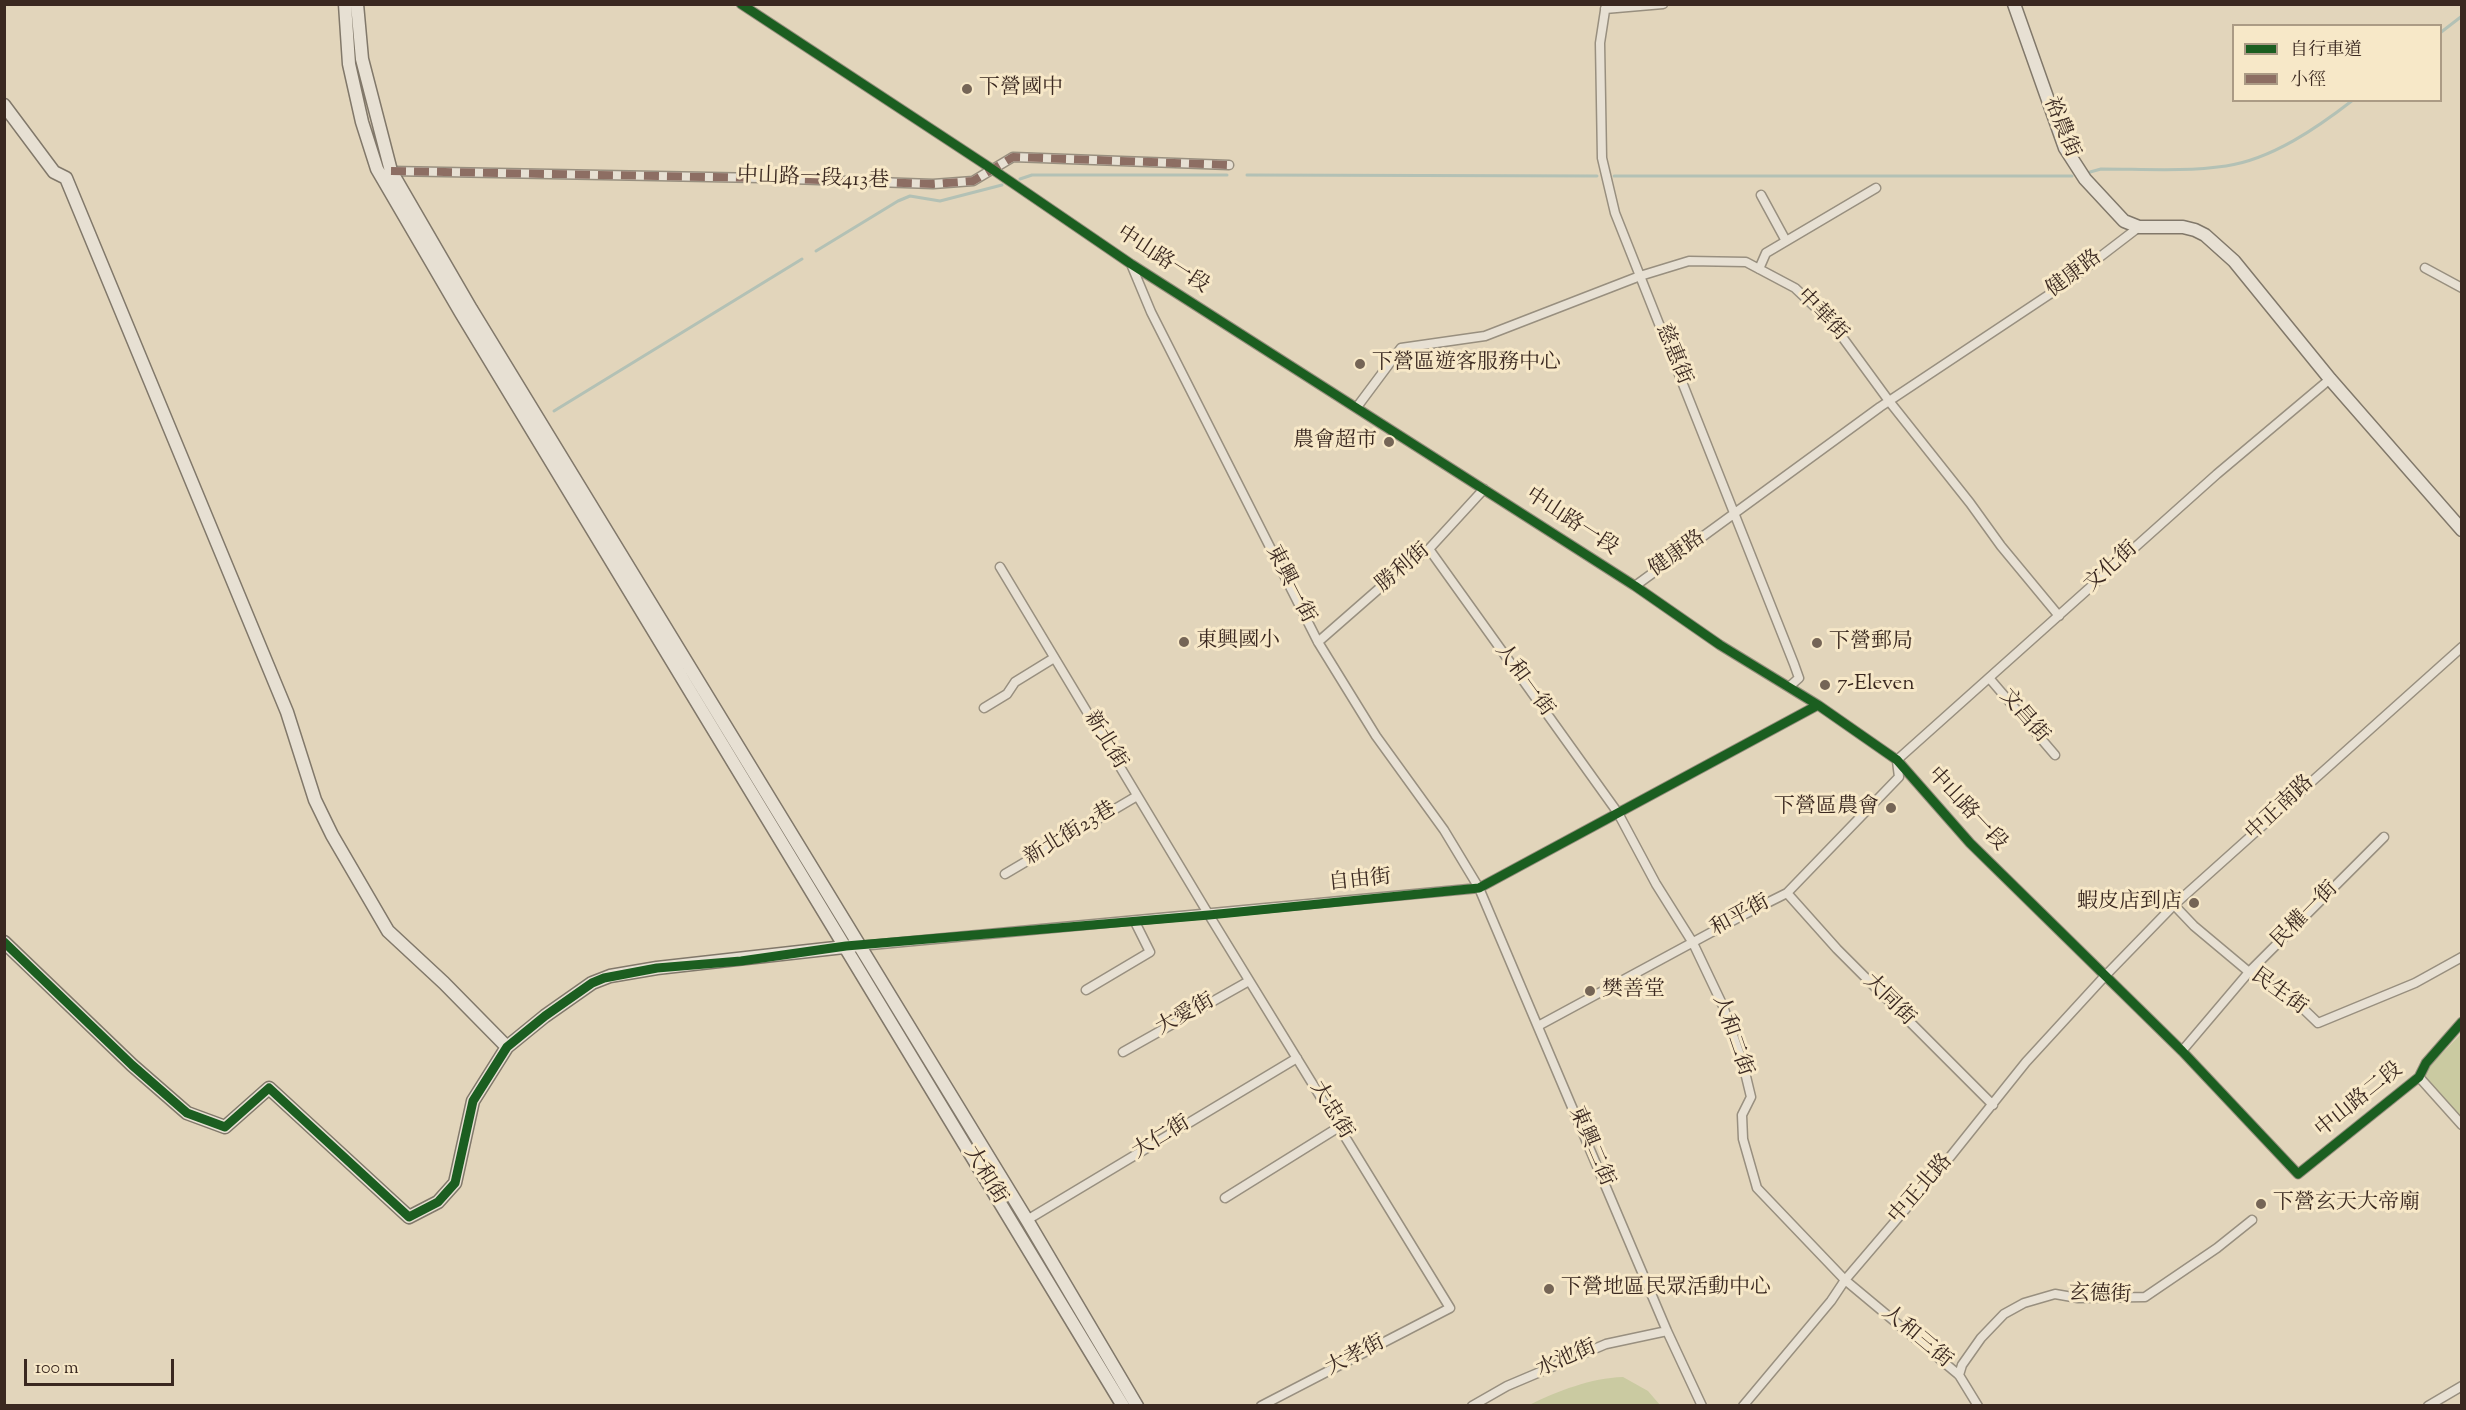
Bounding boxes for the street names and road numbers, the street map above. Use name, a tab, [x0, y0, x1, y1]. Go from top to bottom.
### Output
street label: 裕農街	[2037, 94, 2083, 162]
street label: 中山路一段413巷	[737, 165, 889, 195]
street label: 中山路一段	[1111, 222, 1213, 300]
street label: 健康路	[2042, 246, 2108, 304]
street label: 中華街	[1790, 285, 1852, 347]
street label: 慈惠街	[1649, 321, 1695, 389]
street label: 中山路一段	[1520, 484, 1622, 562]
street label: 健康路	[1645, 527, 1711, 583]
street label: 文化街	[2080, 538, 2144, 598]
street label: 勝利街	[1372, 539, 1436, 599]
street label: 東興一街	[1259, 542, 1319, 628]
street label: 人和一街	[1488, 640, 1558, 722]
street label: 文昌街	[1993, 685, 2053, 749]
street label: 新北街	[1077, 708, 1131, 774]
street label: 中山路一段	[1921, 763, 2011, 857]
street label: 中正南路	[2242, 771, 2320, 847]
street label: 新北街23巷	[1021, 798, 1121, 872]
street label: 自由街	[1327, 866, 1393, 898]
street label: 民權一街	[2267, 877, 2345, 955]
street label: 和平街	[1707, 891, 1775, 943]
street label: 民生街	[2245, 964, 2311, 1022]
street label: 大同街	[1857, 970, 1919, 1032]
street label: 大愛街	[1152, 990, 1220, 1042]
street label: 人和二街	[1705, 992, 1757, 1080]
street label: 中山路二段	[2311, 1058, 2409, 1144]
street label: 大忠街	[1303, 1078, 1357, 1144]
street label: 東興二街	[1562, 1103, 1618, 1191]
street label: 大仁街	[1129, 1112, 1195, 1166]
street label: 大和街	[957, 1143, 1011, 1209]
street label: 中正北路	[1885, 1150, 1959, 1230]
street label: 玄德街	[2068, 1282, 2132, 1310]
street label: 人和三街	[1876, 1301, 1956, 1375]
street label: 大孝街	[1322, 1331, 1390, 1383]
street label: 水池街	[1533, 1336, 1601, 1384]

